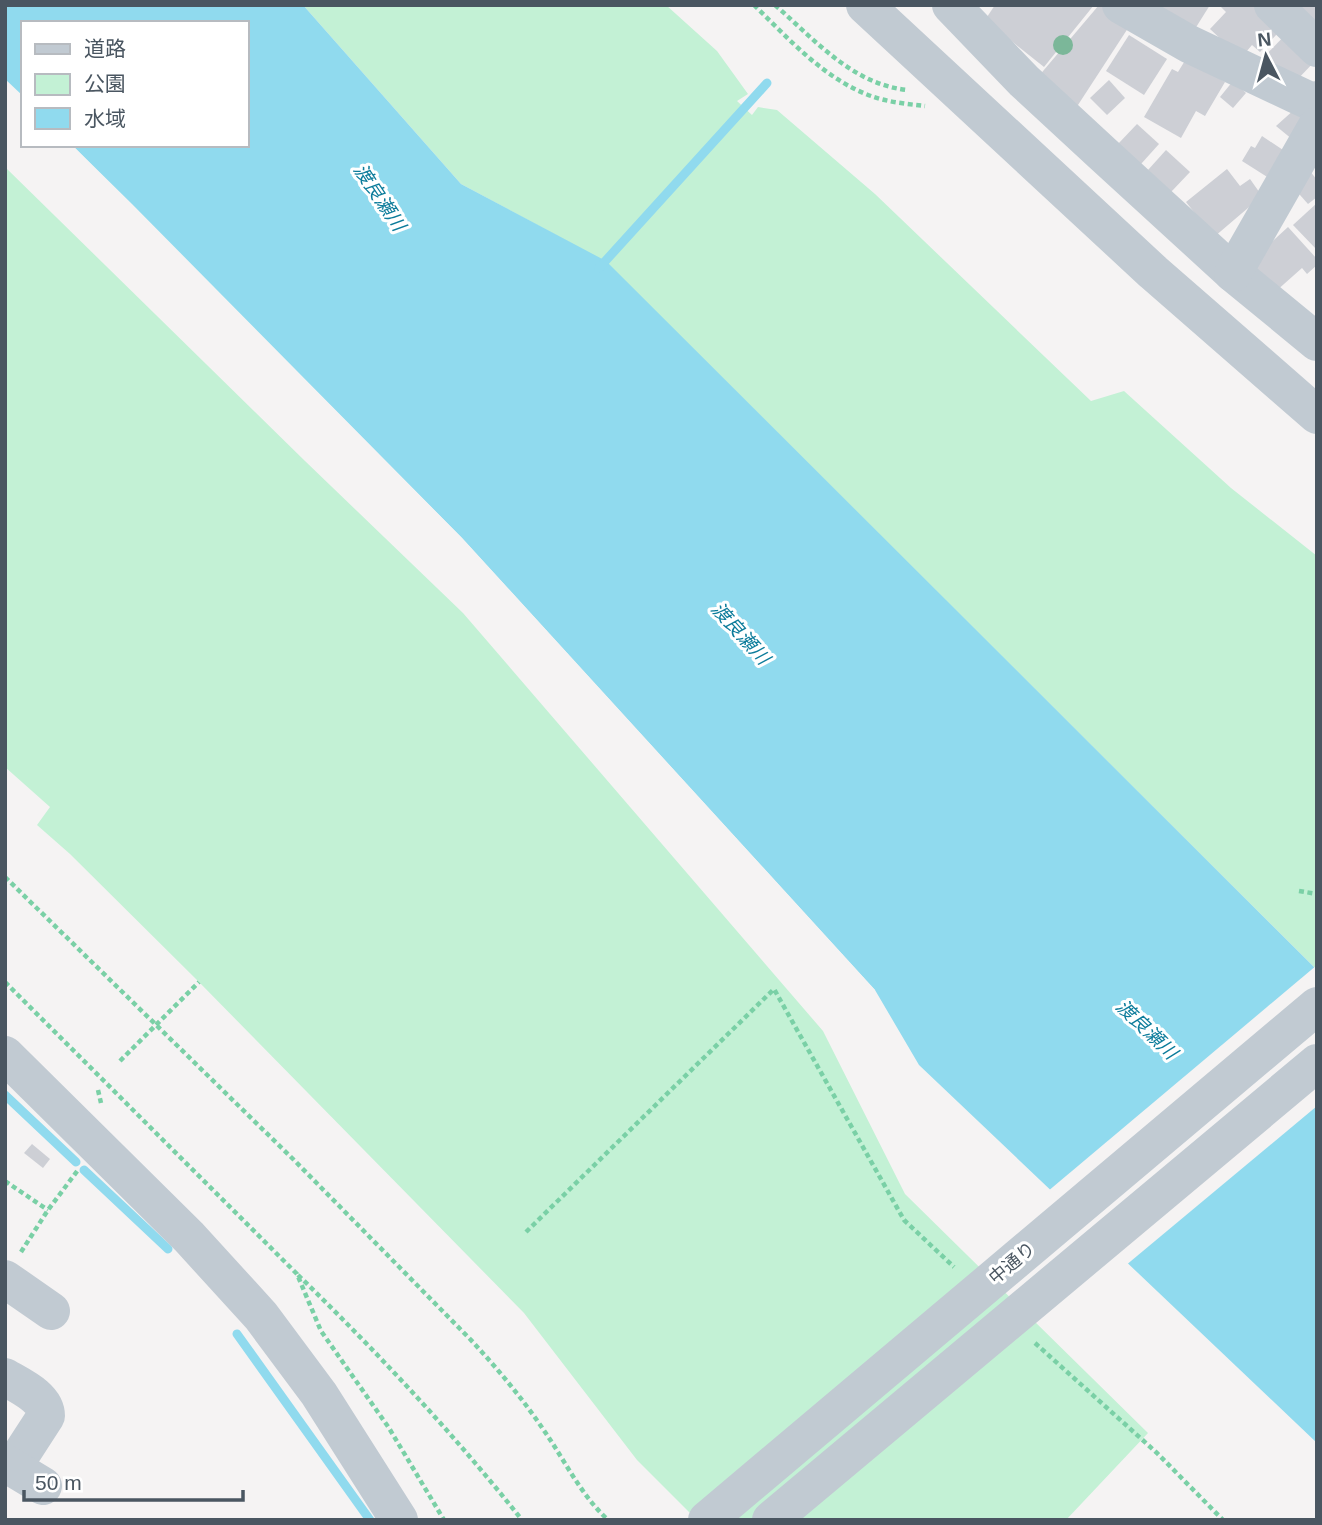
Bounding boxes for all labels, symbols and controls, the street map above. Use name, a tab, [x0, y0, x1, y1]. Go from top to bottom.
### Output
legend	[21, 21, 248, 147]
north arrow	[1231, 21, 1301, 91]
text: N	[1256, 28, 1272, 51]
text: 道路	[84, 37, 126, 60]
text: 公園	[84, 72, 126, 95]
text: 水域	[84, 107, 126, 130]
water label: 渡良瀬川	[350, 160, 411, 236]
water label: 渡良瀬川	[707, 598, 775, 670]
water label: 渡良瀬川	[1112, 995, 1183, 1065]
street label: 中通り	[985, 1238, 1039, 1288]
scale bar	[24, 1458, 243, 1502]
text: 50 m	[35, 1471, 82, 1494]

